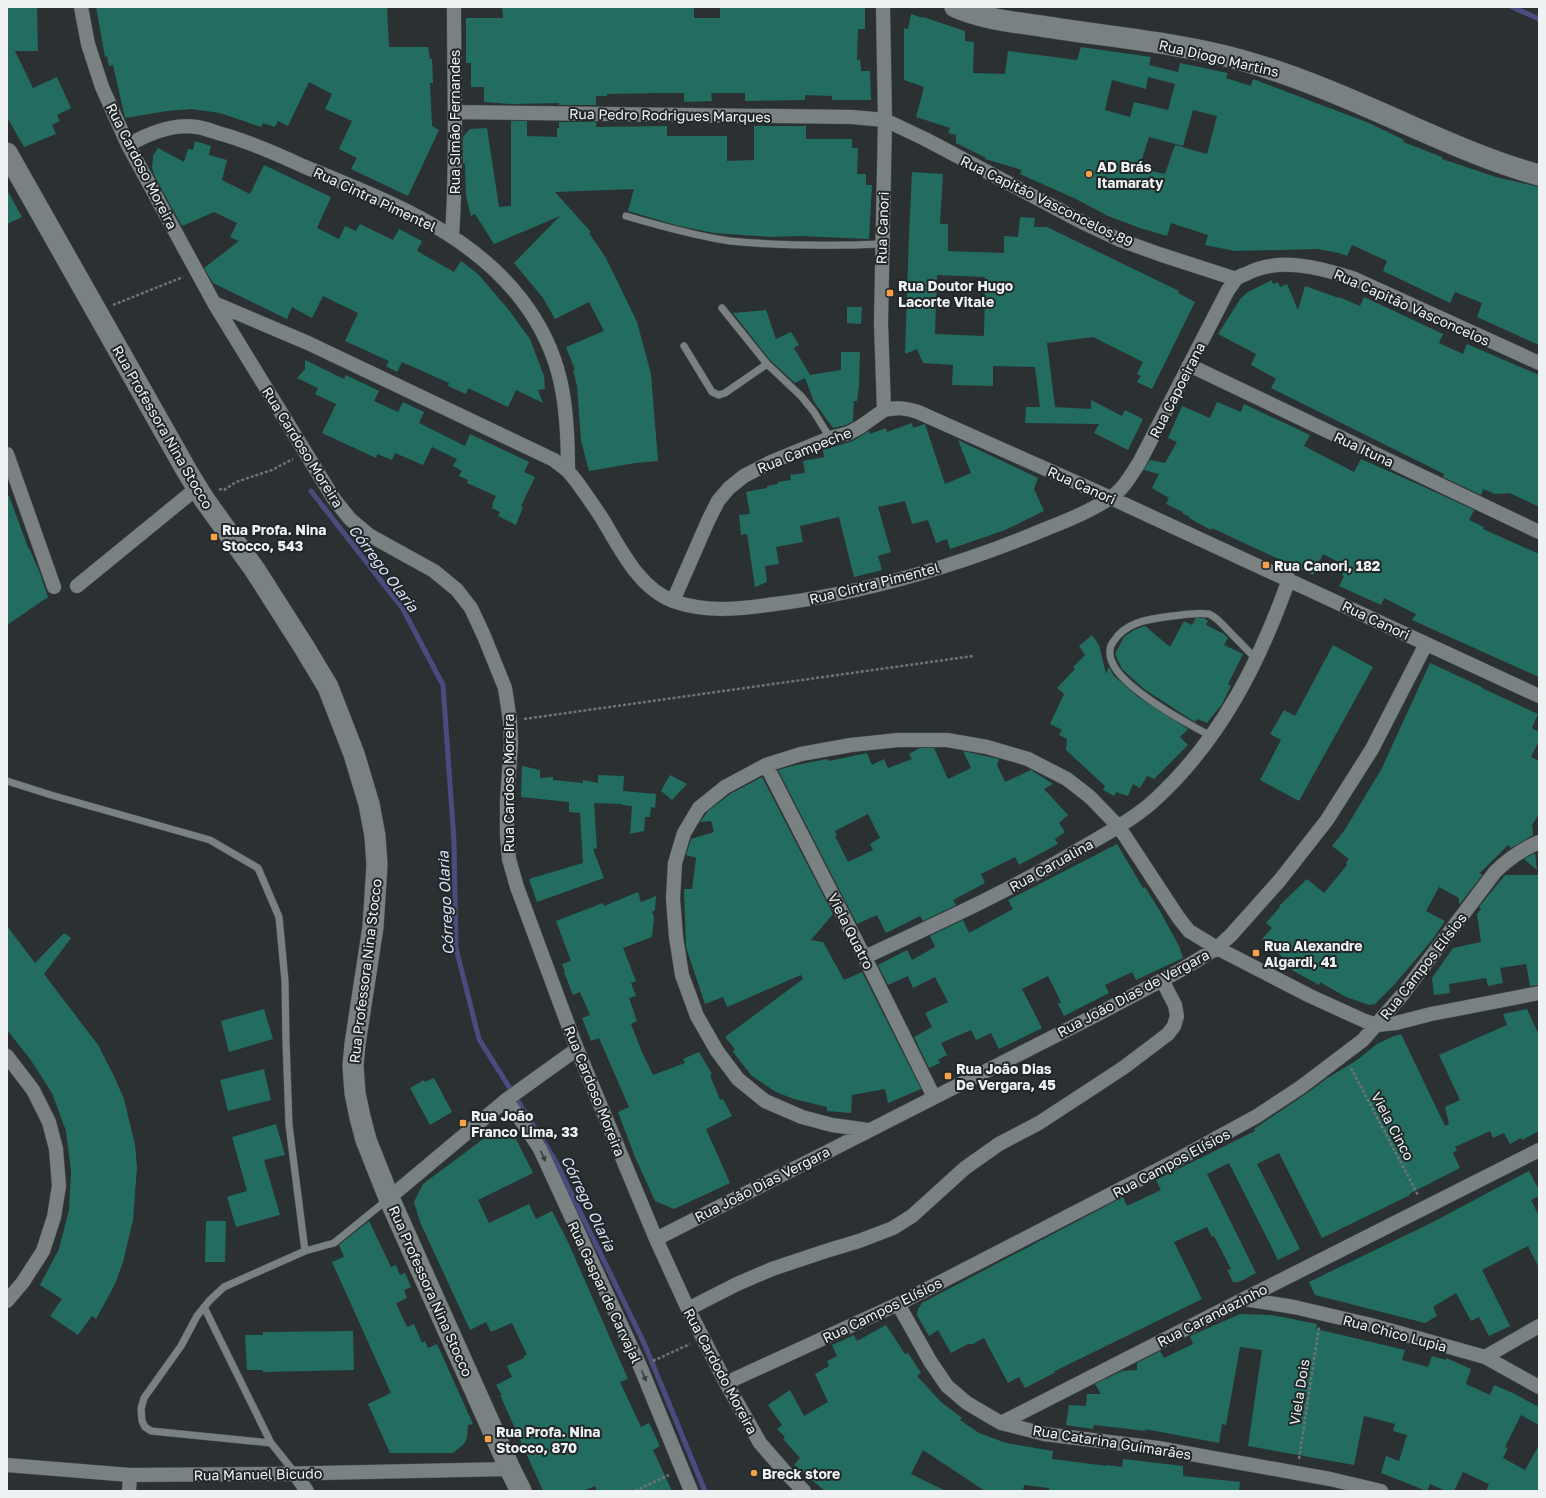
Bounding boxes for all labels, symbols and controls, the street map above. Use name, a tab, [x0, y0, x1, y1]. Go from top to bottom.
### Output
street label: Rua Diogo Martins	[1157, 36, 1281, 80]
street label: Rua Simão Fernandes	[446, 49, 463, 195]
street label: Rua Cardoso Moreira	[103, 100, 181, 232]
street label: Rua Pedro Rodrigues Marques	[569, 105, 771, 125]
street label: Rua Capitão Vasconcelos,89	[958, 152, 1136, 250]
place label: AD Brás Itamaraty	[1097, 158, 1164, 191]
street label: Rua Cintra Pimentel	[311, 163, 439, 235]
marker: AD Brás Itamaraty	[1084, 169, 1094, 179]
street label: Rua Canori	[872, 191, 892, 265]
street label: Rua Capitão Vasconcelos	[1331, 265, 1493, 349]
place label: Rua Doutor Hugo Lacorte Vitale	[898, 277, 1013, 310]
marker: Rua Doutor Hugo Lacorte Vitale	[885, 288, 895, 298]
street label: Rua Capoeirana	[1146, 339, 1208, 441]
street label: Rua Professora Nina Stocco	[109, 342, 217, 512]
street label: Rua Cardoso Moreira	[259, 384, 347, 510]
street label: Rua Campeche	[754, 423, 854, 477]
street label: Rua Ituna	[1331, 428, 1397, 470]
street label: Rua Canori	[1045, 462, 1119, 508]
place label: Rua Profa. Nina Stocco, 543	[222, 521, 326, 554]
water label: Córrego Olaria	[345, 521, 423, 616]
marker: Rua Profa. Nina Stocco, 543	[209, 532, 219, 542]
place label: Rua Canori, 182	[1274, 557, 1381, 574]
street label: Rua Cintra Pimentel	[807, 559, 941, 607]
marker: Rua Canori, 182	[1261, 560, 1271, 570]
street label: Rua Canori	[1339, 597, 1413, 643]
street label: Rua Cardoso Moreira	[500, 713, 517, 853]
street label: Rua Carualina	[1006, 835, 1096, 895]
water label: Córrego Olaria	[433, 850, 458, 955]
street label: Rua Professora Nina Stocco	[345, 878, 385, 1064]
street label: Viela Quatro	[825, 890, 877, 972]
street label: Rua Campos Elísios	[1376, 909, 1470, 1023]
place label: Rua Alexandre Algardi, 41	[1264, 937, 1363, 970]
street label: Rua João Dias de Vergara	[1054, 946, 1212, 1040]
marker: Rua Alexandre Algardi, 41	[1251, 948, 1261, 958]
street label: Rua Cardoso Moreira	[561, 1023, 629, 1159]
place label: Rua João Dias De Vergara, 45	[956, 1060, 1056, 1093]
marker: Rua João Dias De Vergara, 45	[943, 1071, 953, 1081]
street label: Viela Cinco	[1368, 1089, 1418, 1163]
place label: Rua João Franco Lima, 33	[471, 1107, 578, 1140]
marker: Rua João Franco Lima, 33	[458, 1118, 468, 1128]
street label: Rua Campos Elísios	[1109, 1125, 1233, 1201]
street label: Rua João Dias Vergara	[692, 1143, 832, 1225]
one-way arrow	[540, 1150, 546, 1161]
water label: Córrego Olaria	[557, 1152, 620, 1255]
street label: Rua Professora Nina Stocco	[385, 1203, 477, 1379]
street label: Rua Gaspar de Carvajal	[565, 1218, 645, 1366]
street label: Rua Campos Elísios	[820, 1274, 944, 1346]
street label: Rua Carandazinho	[1154, 1280, 1270, 1350]
street label: Rua Cardodo Moreira	[681, 1305, 761, 1437]
street label: Rua Chico Lupia	[1341, 1311, 1449, 1355]
street label: Viela Dois	[1285, 1358, 1313, 1426]
one-way arrow	[641, 1370, 647, 1381]
street label: Rua Catarina Guimarães	[1031, 1421, 1193, 1463]
place label: Rua Profa. Nina Stocco, 870	[496, 1423, 600, 1456]
marker: Rua Profa. Nina Stocco, 870	[483, 1434, 493, 1444]
street label: Rua Manuel Bicudo	[194, 1464, 322, 1484]
place label: Breck store	[762, 1465, 840, 1482]
marker: Breck store	[749, 1468, 759, 1478]

